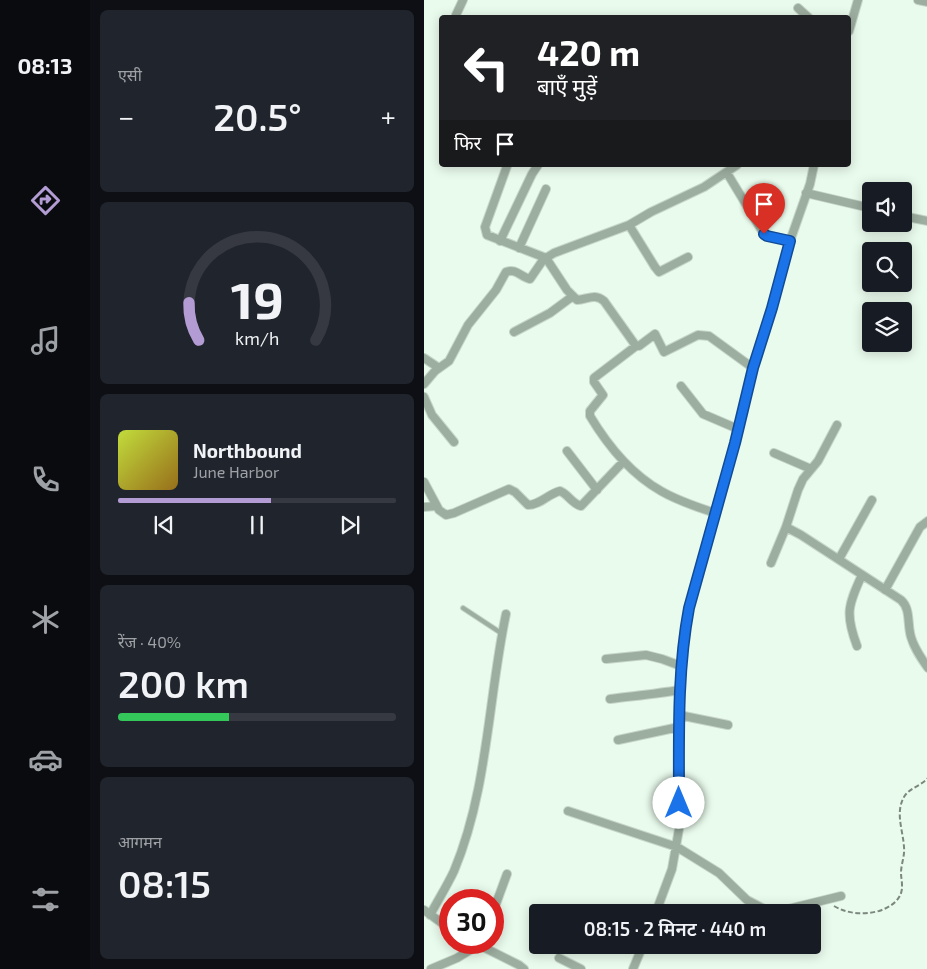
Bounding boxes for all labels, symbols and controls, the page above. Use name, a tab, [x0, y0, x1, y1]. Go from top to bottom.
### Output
text: 420 m	[537, 31, 640, 73]
icon: left	[454, 35, 519, 100]
text: 08:13	[17, 52, 73, 78]
text: एसी	[118, 65, 142, 84]
text: बाएँ मुड़ें	[537, 73, 597, 99]
text: 20.5°	[213, 93, 302, 139]
text: −	[118, 99, 134, 133]
text: +	[381, 99, 396, 133]
icon: arrive	[491, 130, 519, 158]
text: फिर	[454, 131, 481, 154]
map controls	[862, 182, 912, 352]
button: sound	[862, 182, 912, 232]
icon: directions	[28, 183, 63, 218]
pin	[743, 183, 785, 234]
icon: arrive	[750, 190, 778, 218]
button: search	[862, 242, 912, 292]
text: 19	[230, 267, 284, 329]
button: layers	[862, 302, 912, 352]
icon: music	[28, 323, 63, 358]
text: km/h	[235, 327, 279, 349]
text: Northbound	[193, 439, 302, 462]
icon: phone	[28, 462, 63, 497]
text: June Harbor	[193, 462, 280, 481]
icon: previous	[150, 511, 178, 539]
icon: pause	[243, 511, 271, 539]
icon: next	[336, 511, 364, 539]
icon: climate	[28, 602, 63, 637]
text: रेंज · 40%	[118, 632, 181, 651]
text: 200 km	[118, 660, 249, 706]
icon: car	[28, 742, 63, 777]
position arrow	[652, 776, 704, 828]
text: आगमन	[118, 832, 162, 851]
text: 08:15	[118, 860, 211, 906]
icon: filters	[28, 882, 63, 917]
speed limit sign: 30	[439, 889, 504, 954]
text: 08:15 · 2 मिनट · 440 m	[584, 917, 766, 940]

